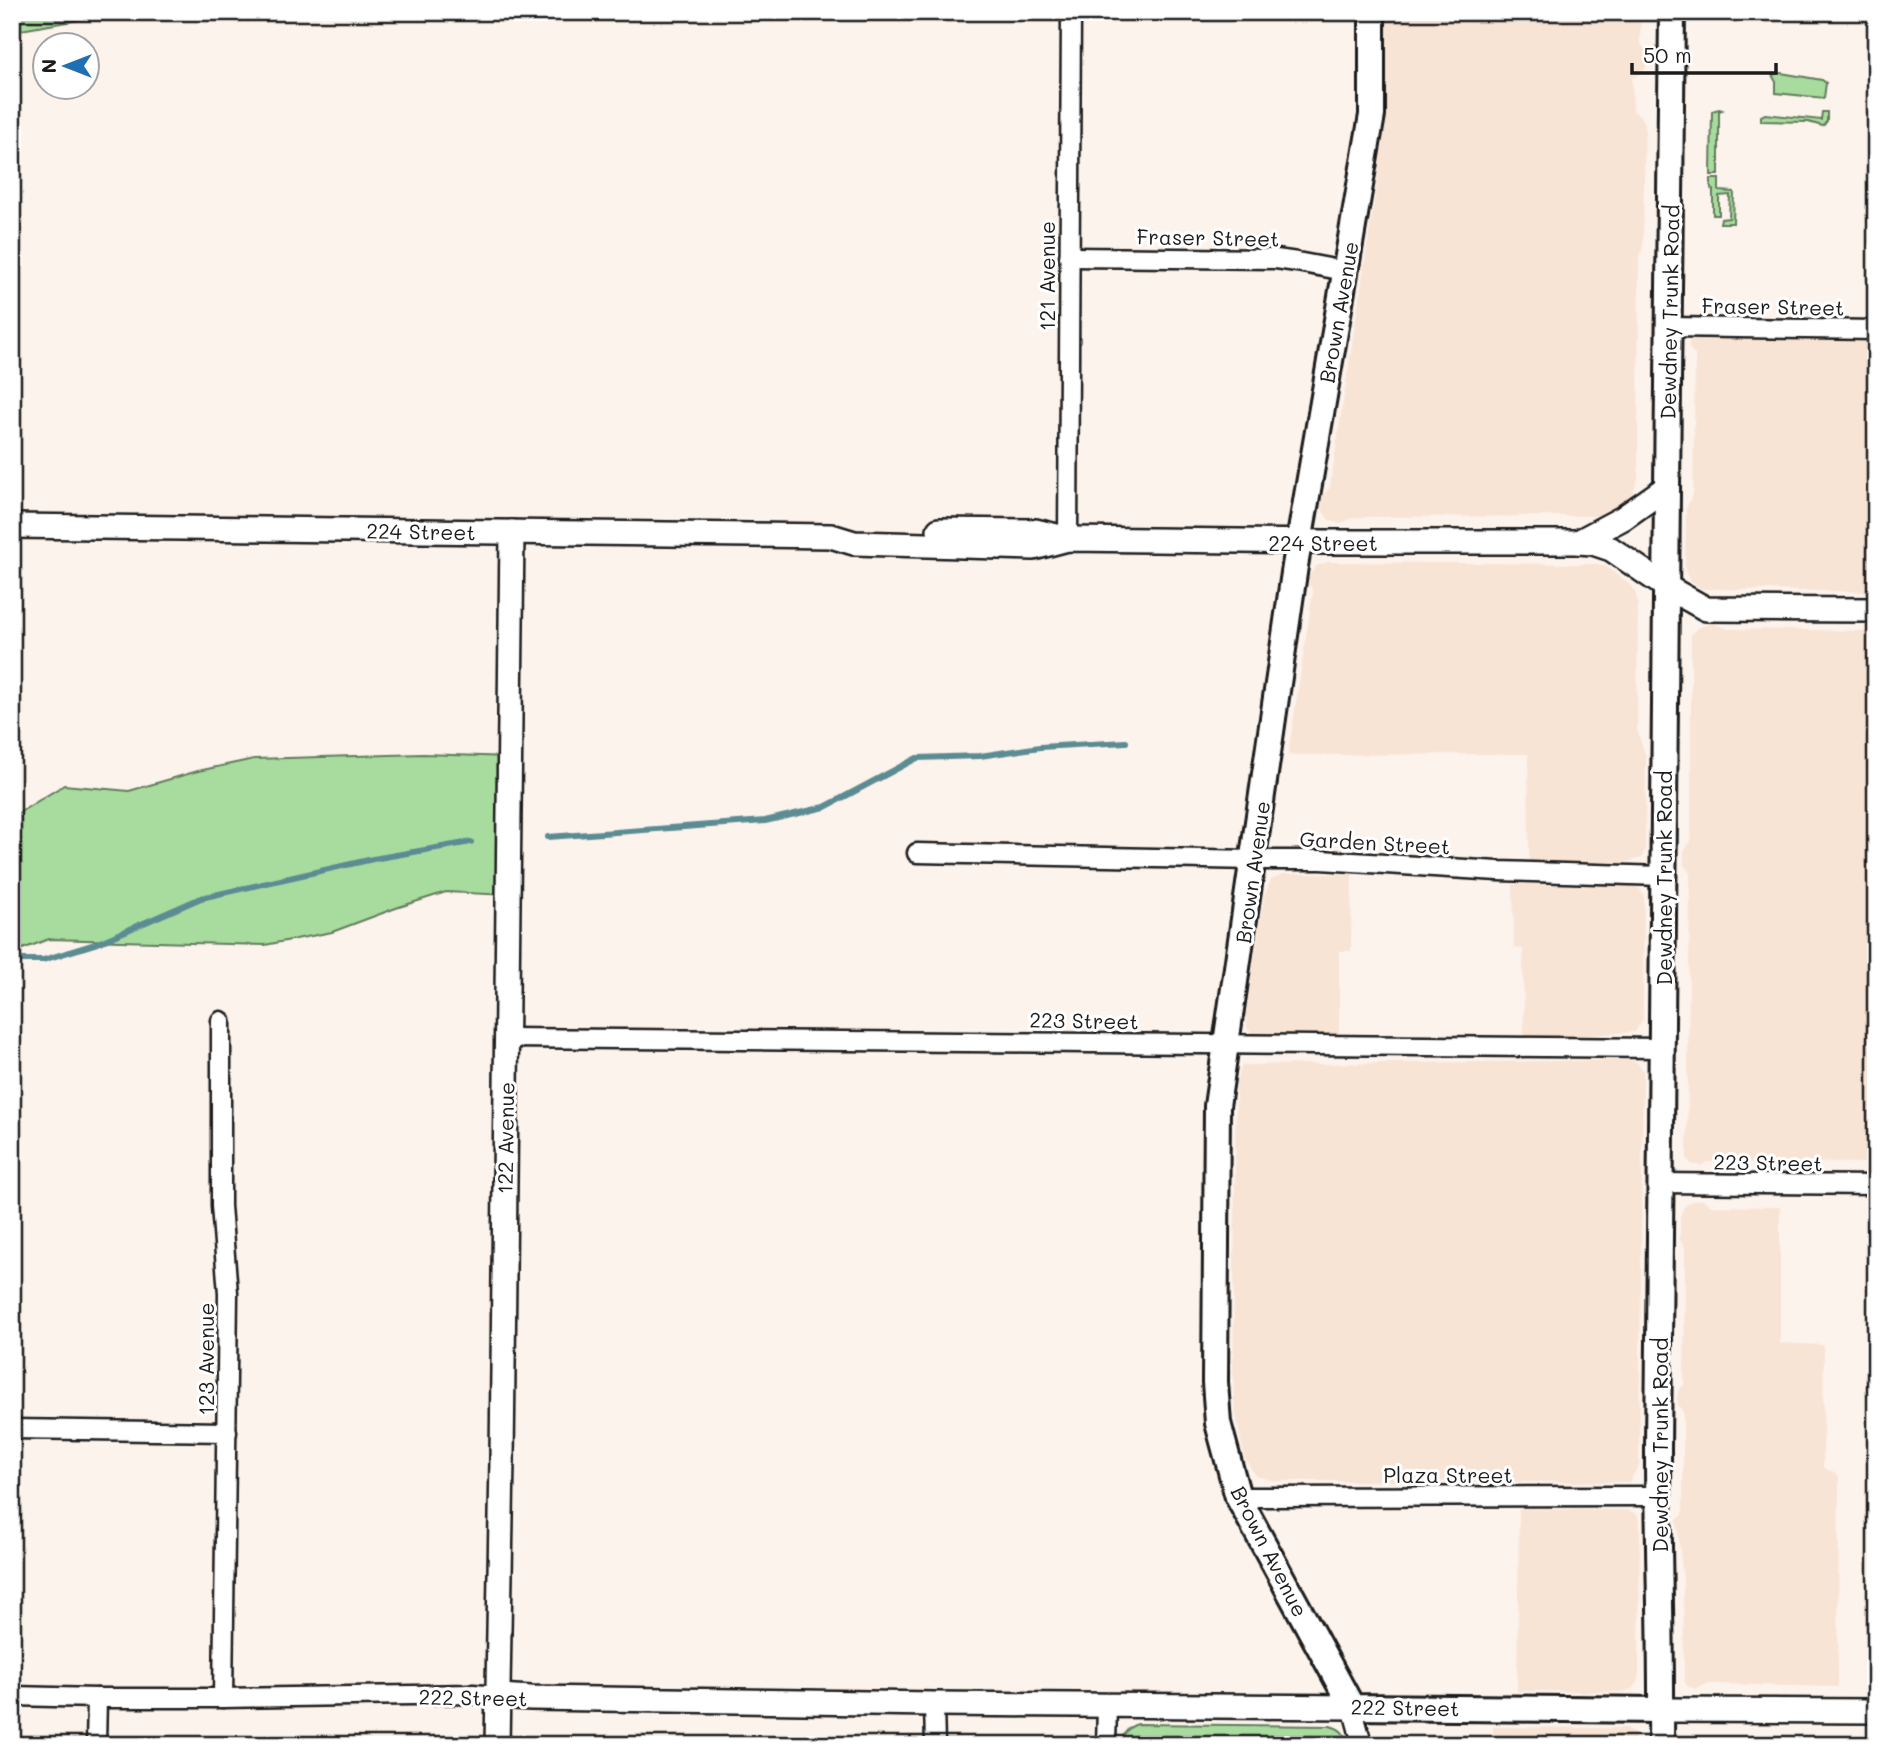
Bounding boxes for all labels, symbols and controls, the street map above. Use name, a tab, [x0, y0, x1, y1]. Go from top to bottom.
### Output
north arrow	[32, 32, 102, 102]
scale bar	[1632, 32, 1776, 76]
text: 50 m	[1643, 41, 1692, 68]
text: N	[36, 59, 61, 73]
street label: Dewdney Trunk Road	[1654, 204, 1684, 420]
street label: 121 Avenue	[1033, 221, 1060, 331]
street label: Fraser Street	[1136, 222, 1280, 252]
street label: Brown Avenue	[1312, 239, 1364, 385]
street label: Fraser Street	[1701, 291, 1845, 321]
street label: 224 Street	[366, 517, 476, 545]
street label: 224 Street	[1268, 529, 1378, 556]
street label: Dewdney Trunk Road	[1650, 771, 1677, 985]
street label: Brown Avenue	[1229, 799, 1275, 945]
street label: Garden Street	[1299, 825, 1451, 859]
street label: 223 Street	[1029, 1006, 1139, 1034]
street label: 122 Avenue	[491, 1082, 519, 1194]
street label: 223 Street	[1713, 1148, 1823, 1176]
street label: 123 Avenue	[192, 1303, 219, 1415]
street label: Dewdney Trunk Road	[1646, 1338, 1673, 1552]
street label: Plaza Street	[1383, 1461, 1513, 1488]
street label: Brown Avenue	[1225, 1481, 1315, 1621]
street label: 222 Street	[418, 1683, 528, 1711]
street label: 222 Street	[1350, 1693, 1460, 1721]

